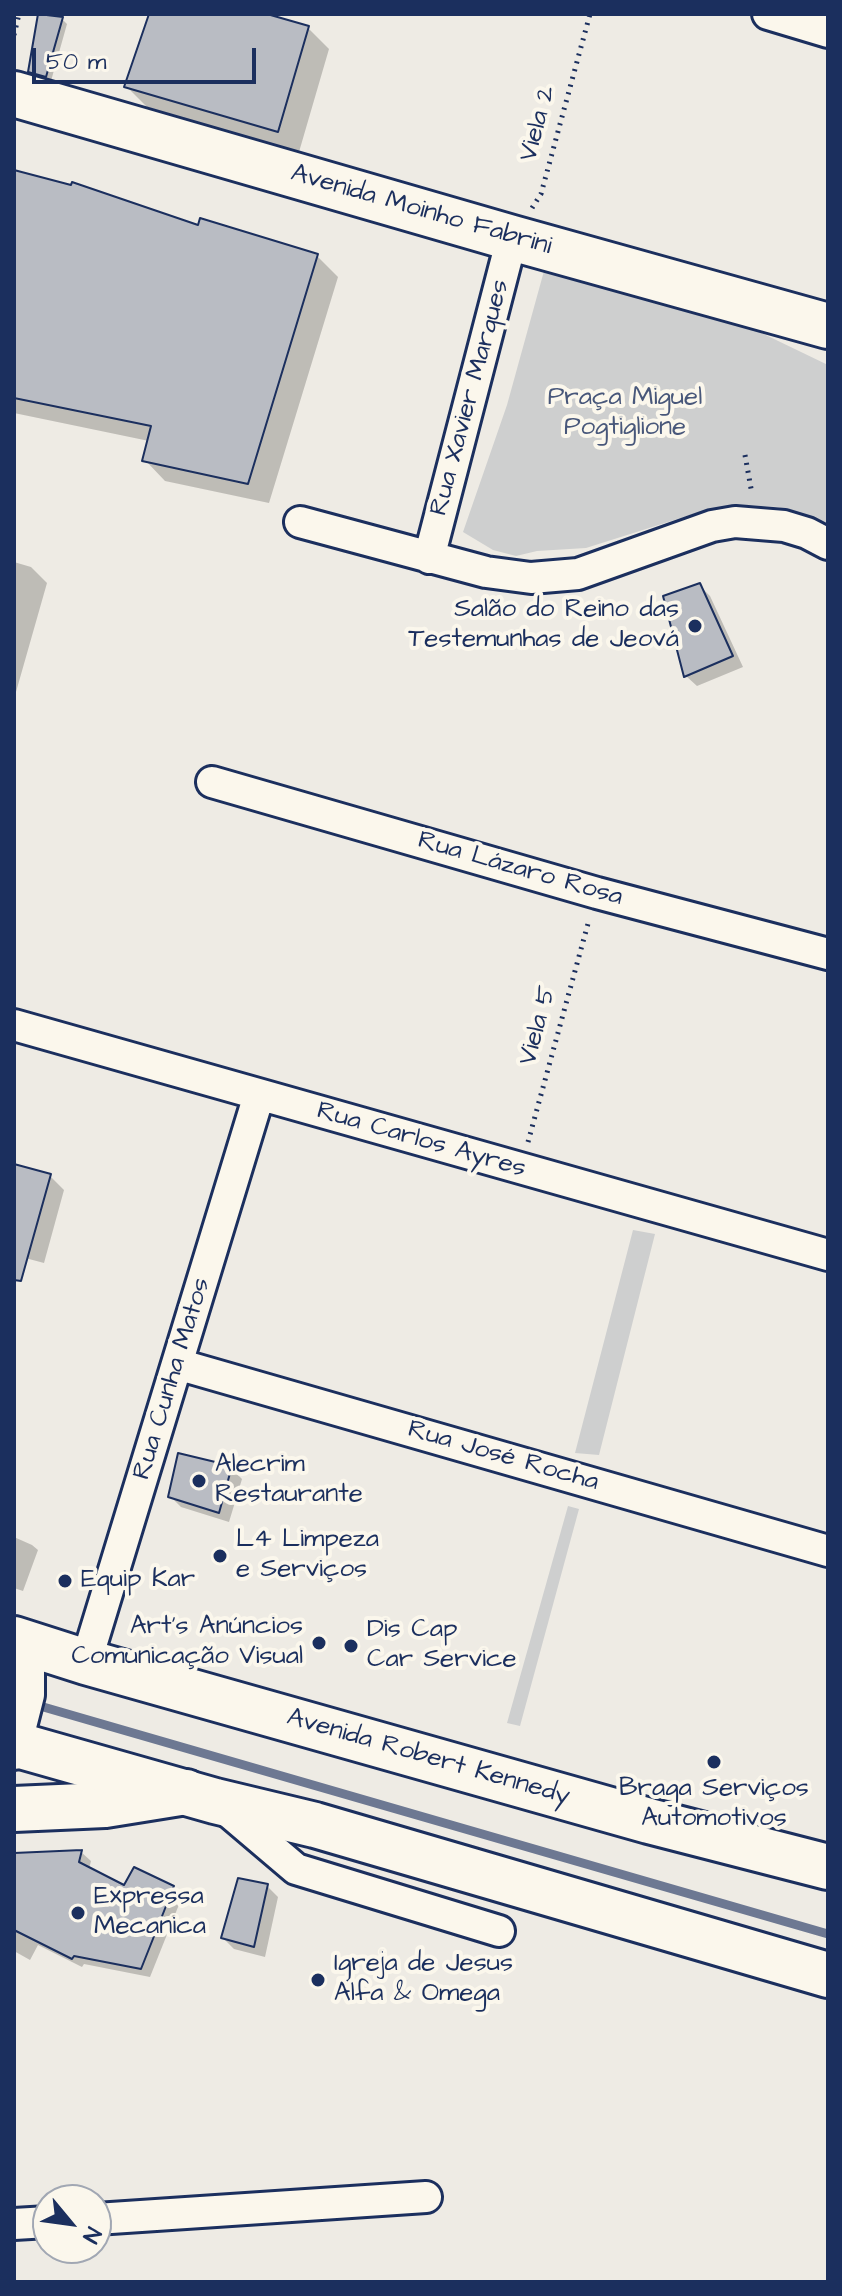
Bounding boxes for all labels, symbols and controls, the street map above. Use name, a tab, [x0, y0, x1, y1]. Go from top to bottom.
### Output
scale bar	[36, 32, 260, 82]
text: 50 m	[46, 45, 106, 79]
street label: Viela 2	[514, 83, 564, 165]
street label: Avenida Moinho Fabrini	[287, 159, 555, 263]
street label: Rua Xavier Marques	[424, 277, 518, 519]
park label: Praça Miguel Pogtiglione	[548, 383, 702, 444]
place label: Salão do Reino das Testemunhas de Jeová	[408, 595, 679, 656]
marker: Salão do Reino das Testemunhas de Jeová	[686, 617, 704, 635]
street label: Rua Lázaro Rosa	[414, 826, 626, 914]
street label: Viela 5	[514, 983, 564, 1069]
street label: Rua Carlos Ayres	[313, 1096, 529, 1186]
street label: Rua Cunha Matos	[127, 1274, 219, 1484]
street label: Rua José Rocha	[404, 1415, 602, 1499]
place label: Alecrim Restaurante	[215, 1450, 363, 1512]
marker: Alecrim Restaurante	[190, 1472, 208, 1490]
place label: L4 Limpeza e Serviços	[236, 1525, 379, 1586]
marker: L4 Limpeza e Serviços	[211, 1547, 229, 1565]
place label: Equip Kar	[81, 1565, 195, 1597]
marker: Equip Kar	[56, 1572, 74, 1590]
place label: Art's Anúncios Comunicação Visual	[71, 1612, 303, 1674]
place label: Dis Cap Car Service	[367, 1615, 516, 1676]
marker: Art's Anúncios Comunicação Visual	[310, 1634, 328, 1652]
marker: Dis Cap Car Service	[342, 1637, 360, 1655]
street label: Avenida Robert Kennedy	[283, 1703, 573, 1813]
marker: Braga Serviços Automotivos	[705, 1753, 723, 1771]
place label: Braga Serviços Automotivos	[619, 1774, 809, 1836]
place label: Expressa Mecanica	[94, 1882, 206, 1944]
marker: Expressa Mecanica	[69, 1904, 87, 1922]
place label: Igreja de Jesus Alfa & Omega	[334, 1949, 513, 2010]
marker: Igreja de Jesus Alfa & Omega	[309, 1971, 327, 1989]
north arrow	[32, 2184, 112, 2264]
text: N	[75, 2221, 109, 2248]

